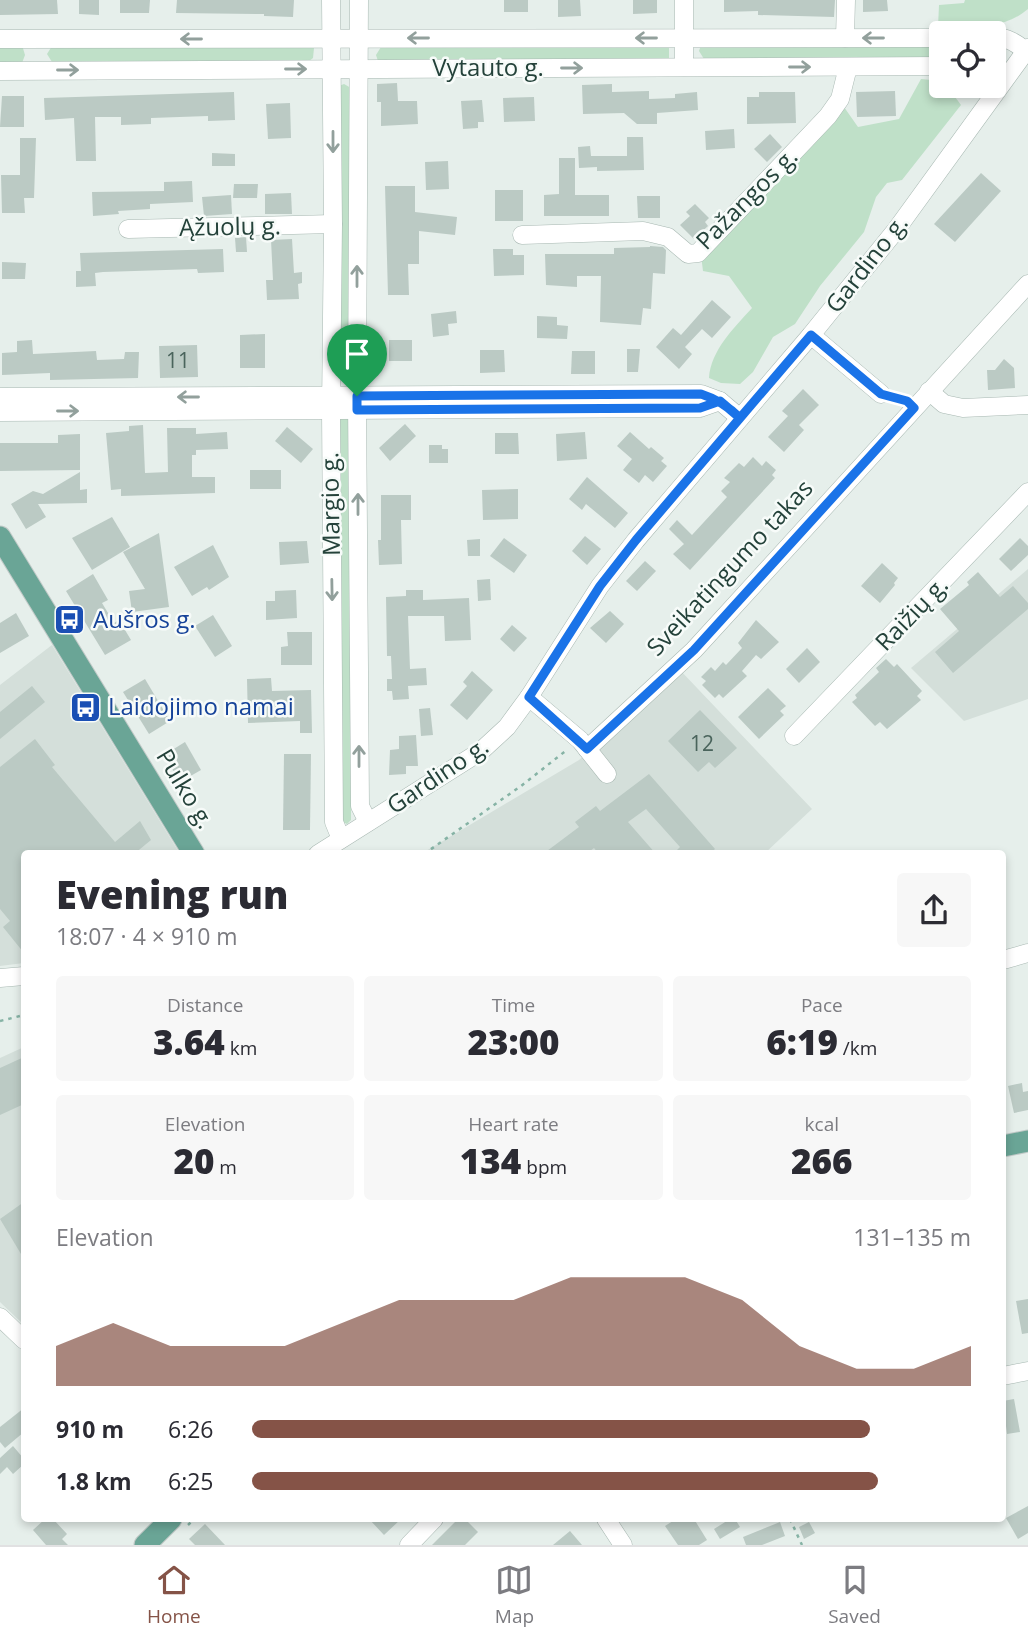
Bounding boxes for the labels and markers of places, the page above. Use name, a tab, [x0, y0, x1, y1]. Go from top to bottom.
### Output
pin	[327, 324, 387, 396]
place label: Aušros g.	[93, 602, 196, 635]
bus stop icon: Aušros g.	[53, 603, 87, 637]
place label: Laidojimo namai	[108, 689, 294, 722]
bus stop icon: Laidojimo namai	[68, 690, 102, 724]

